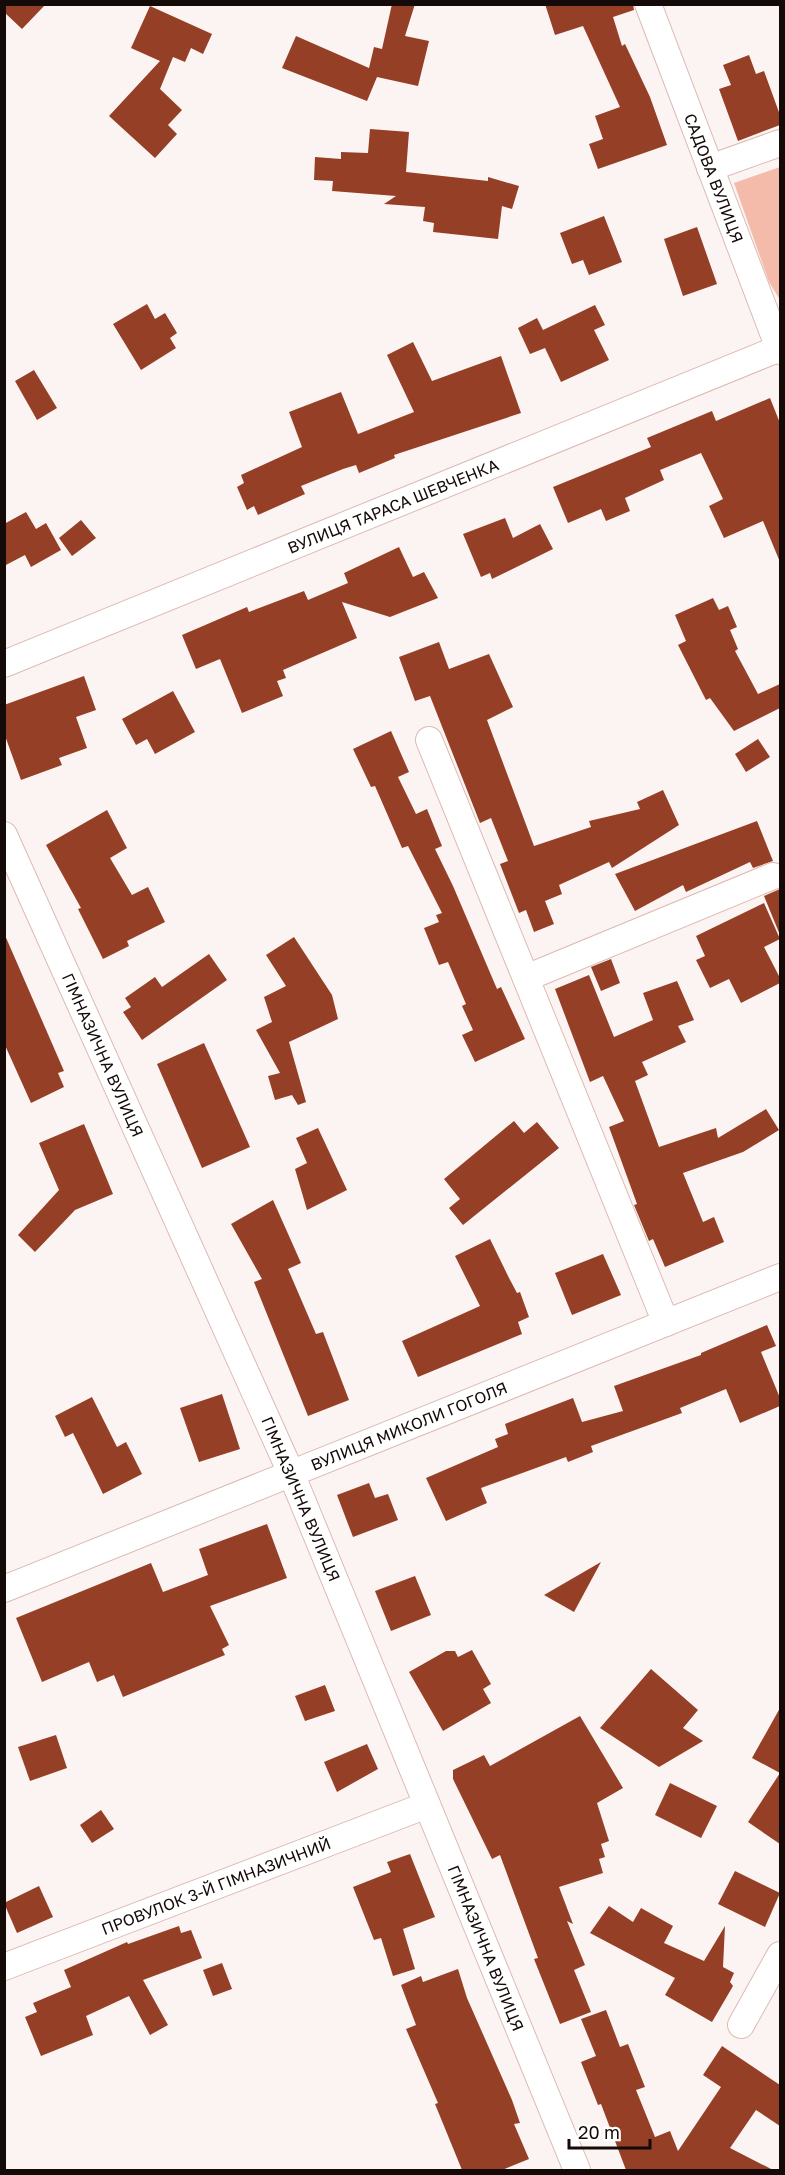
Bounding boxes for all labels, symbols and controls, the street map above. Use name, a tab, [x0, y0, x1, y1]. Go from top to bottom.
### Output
street label: САДОВА ВУЛИЦЯ	[680, 110, 748, 246]
street label: ВУЛИЦЯ ТАРАСА ШЕВЧЕНКА	[285, 454, 502, 558]
street label: ГІМНАЗИЧНА ВУЛИЦЯ	[58, 970, 148, 1140]
street label: ВУЛИЦЯ МИКОЛИ ГОГОЛЯ	[308, 1377, 510, 1475]
street label: ГІМНАЗИЧНА ВУЛИЦЯ	[257, 1414, 345, 1584]
street label: ПРОВУЛОК 3-Й ГІМНАЗИЧНИЙ	[98, 1833, 334, 1939]
street label: ГІМНАЗИЧНА ВУЛИЦЯ	[444, 1862, 528, 2034]
scale bar	[569, 2112, 650, 2150]
text: 20 m	[578, 2121, 620, 2143]

